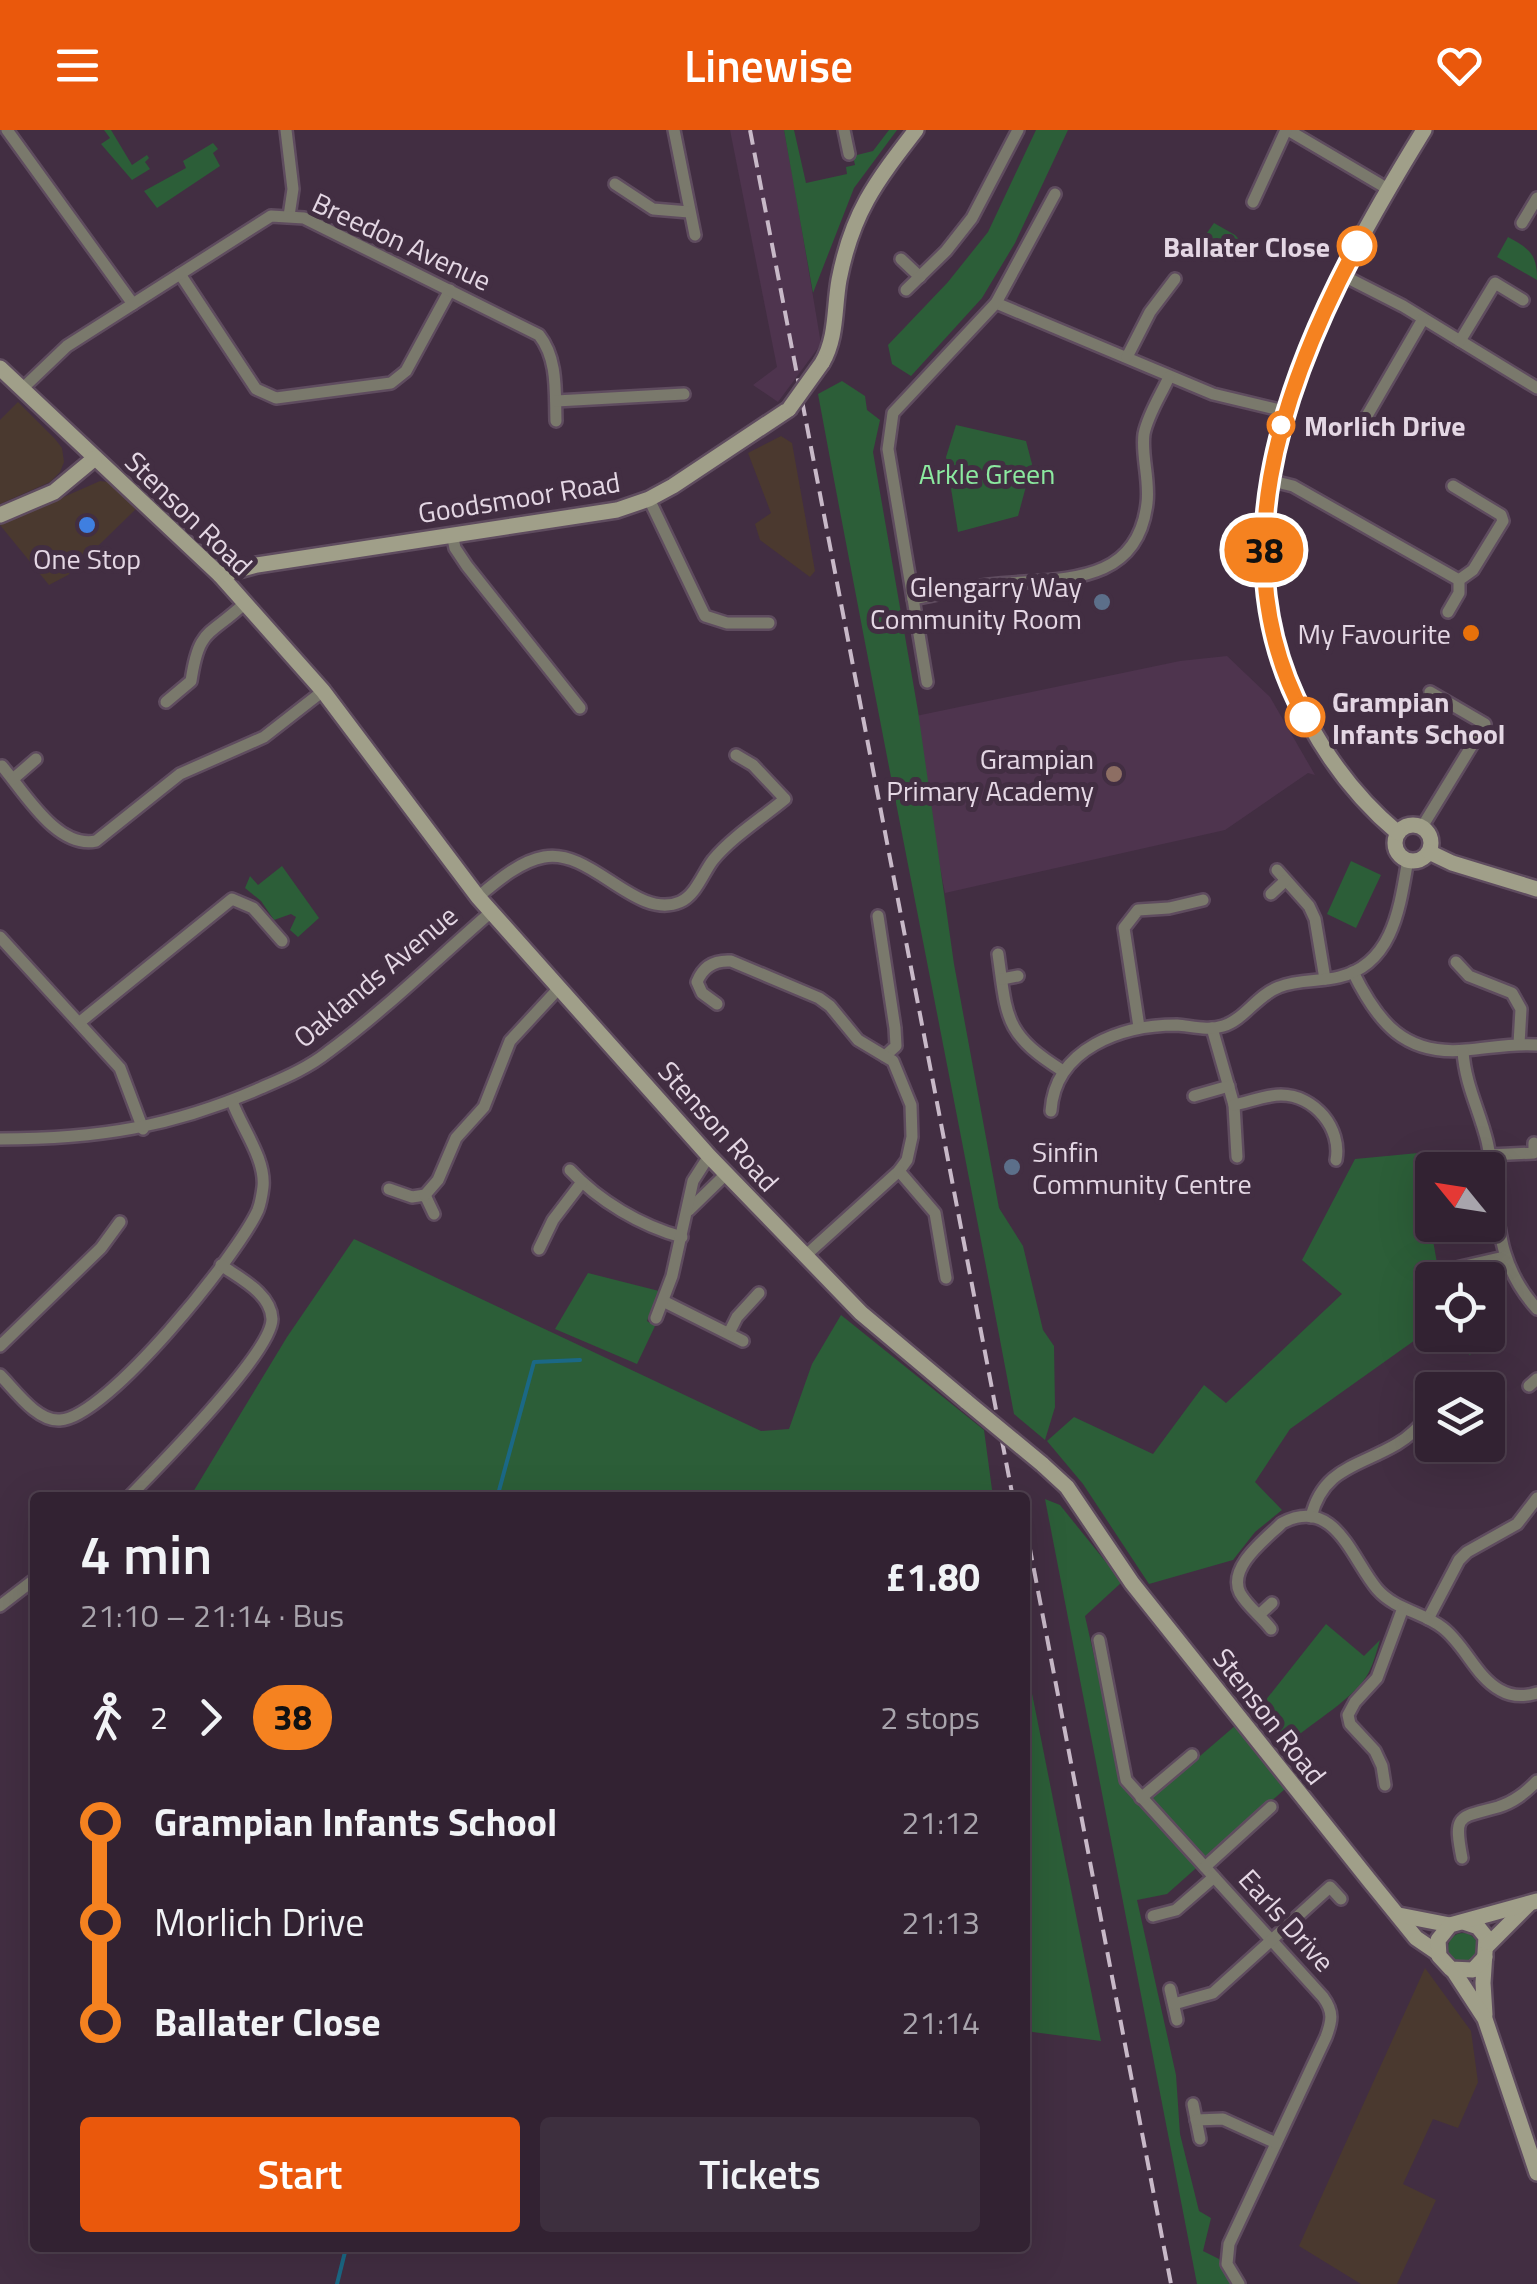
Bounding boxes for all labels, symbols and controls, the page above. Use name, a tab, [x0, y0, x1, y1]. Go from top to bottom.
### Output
text: Linewise	[684, 31, 853, 99]
icon: menu	[50, 38, 105, 93]
icon: heart	[1432, 38, 1487, 93]
street label: Breedon Avenue	[305, 181, 499, 301]
place label: Ballater Close	[1163, 225, 1330, 268]
marker: Ballater Close	[1338, 227, 1376, 265]
place label: Morlich Drive	[1304, 404, 1466, 447]
marker: Morlich Drive	[1268, 412, 1294, 438]
street label: Stenson Road	[115, 441, 263, 585]
park label: Arkle Green	[919, 452, 1055, 495]
street label: Goodsmoor Road	[415, 460, 623, 534]
marker: One Stop	[76, 514, 98, 536]
line badge: 38	[1219, 518, 1309, 582]
text: 38	[1244, 523, 1284, 577]
place label: One Stop	[33, 537, 141, 580]
place label: Glengarry Way Community Room	[870, 565, 1082, 640]
marker: Glengarry Way Community Room	[1091, 591, 1113, 613]
place label: My Favourite	[1297, 612, 1451, 655]
marker: My Favourite	[1460, 622, 1482, 644]
place label: Grampian Infants School	[1332, 680, 1505, 755]
marker: Grampian Infants School	[1286, 698, 1324, 736]
place label: Grampian Primary Academy	[886, 737, 1094, 812]
marker: Grampian Primary Academy	[1103, 763, 1125, 785]
street label: Oaklands Avenue	[283, 894, 467, 1058]
street label: Stenson Road	[648, 1051, 790, 1201]
place label: Sinfin Community Centre	[1032, 1130, 1252, 1205]
north arrow	[1415, 1152, 1505, 1242]
map controls	[1415, 1152, 1505, 1462]
marker: Sinfin Community Centre	[1001, 1156, 1023, 1178]
button: locate	[1415, 1262, 1505, 1352]
button: layers	[1415, 1372, 1505, 1462]
text: 4 min	[80, 1512, 212, 1595]
text: £1.80	[885, 1548, 980, 1606]
text: 21:10 – 21:14 · Bus	[80, 1591, 344, 1639]
street label: Stenson Road	[1203, 1638, 1337, 1794]
icon: walk	[80, 1690, 135, 1745]
icon: forward	[183, 1690, 238, 1745]
text: 38	[273, 1690, 312, 1744]
text: 2	[150, 1693, 168, 1741]
text: 2 stops	[880, 1693, 980, 1741]
text: Grampian Infants School	[154, 1793, 557, 1851]
text: 21:12	[901, 1798, 980, 1846]
street label: Earls Drive	[1229, 1859, 1345, 1981]
text: Morlich Drive	[154, 1893, 364, 1951]
text: 21:13	[901, 1898, 980, 1946]
text: Ballater Close	[154, 1993, 381, 2051]
text: 21:14	[901, 1998, 980, 2046]
button: Start	[80, 2117, 520, 2232]
button: Tickets	[540, 2117, 980, 2232]

